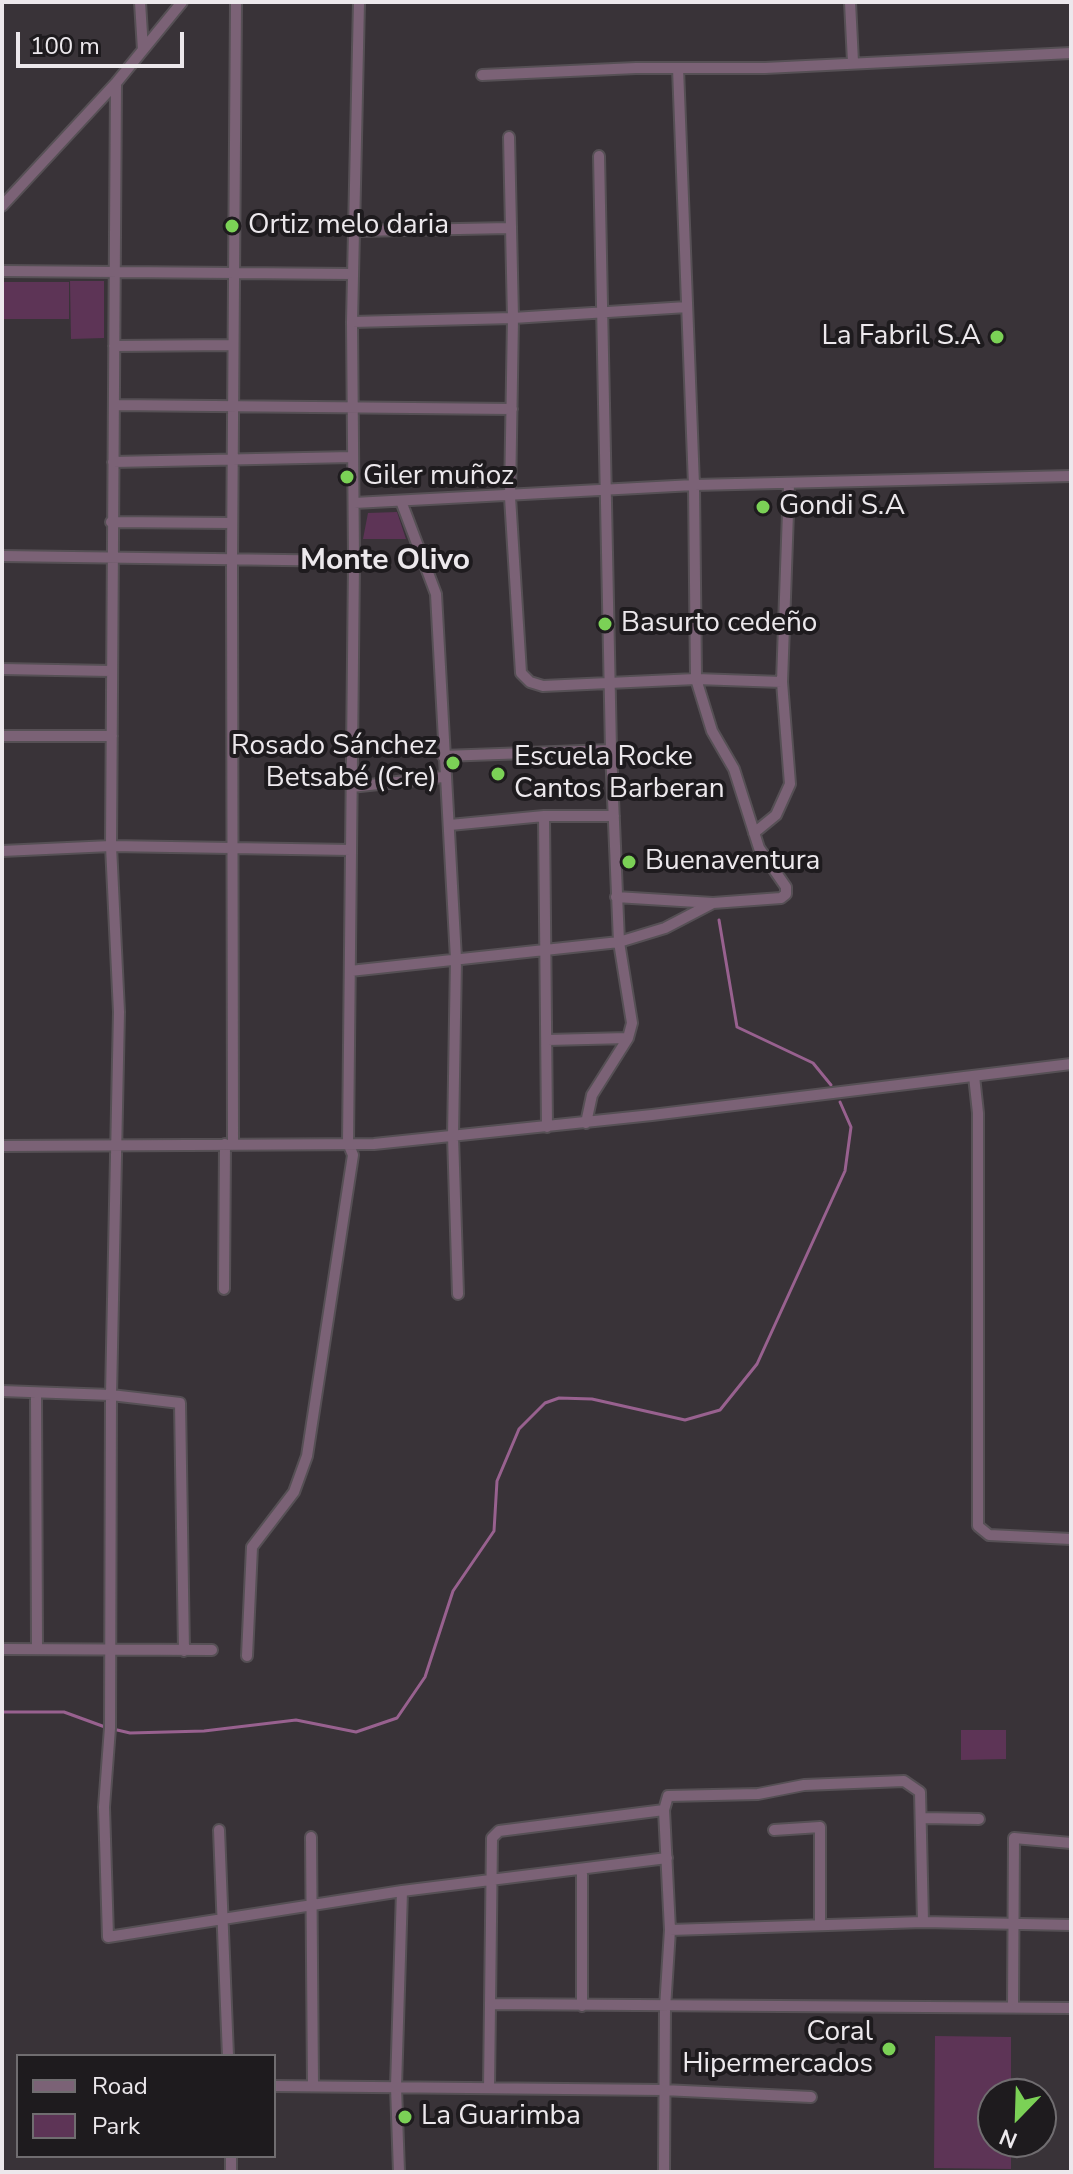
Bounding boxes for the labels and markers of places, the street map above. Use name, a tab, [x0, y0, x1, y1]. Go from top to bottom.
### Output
place label: Ortiz melo daria	[248, 209, 449, 243]
marker: Ortiz melo daria	[223, 217, 241, 235]
place label: La Fabril S.A	[822, 320, 981, 354]
marker: La Fabril S.A	[988, 328, 1006, 346]
place label: Giler muñoz	[363, 460, 514, 494]
marker: Giler muñoz	[338, 468, 356, 486]
place label: Gondi S.A	[779, 490, 905, 524]
marker: Gondi S.A	[754, 498, 772, 516]
place label: Basurto cedeño	[621, 607, 817, 641]
marker: Basurto cedeño	[596, 615, 614, 633]
place label: Rosado Sánchez Betsabé (Cre)	[231, 730, 437, 796]
place label: Escuela Rocke Cantos Barberan	[514, 741, 725, 807]
marker: Rosado Sánchez Betsabé (Cre)	[444, 754, 462, 772]
marker: Escuela Rocke Cantos Barberan	[489, 765, 507, 783]
place label: Buenaventura	[645, 845, 820, 879]
marker: Buenaventura	[620, 853, 638, 871]
place label: Coral Hipermercados	[682, 2016, 873, 2082]
marker: Coral Hipermercados	[880, 2040, 898, 2058]
place label: La Guarimba	[421, 2100, 581, 2134]
marker: La Guarimba	[396, 2108, 414, 2126]

